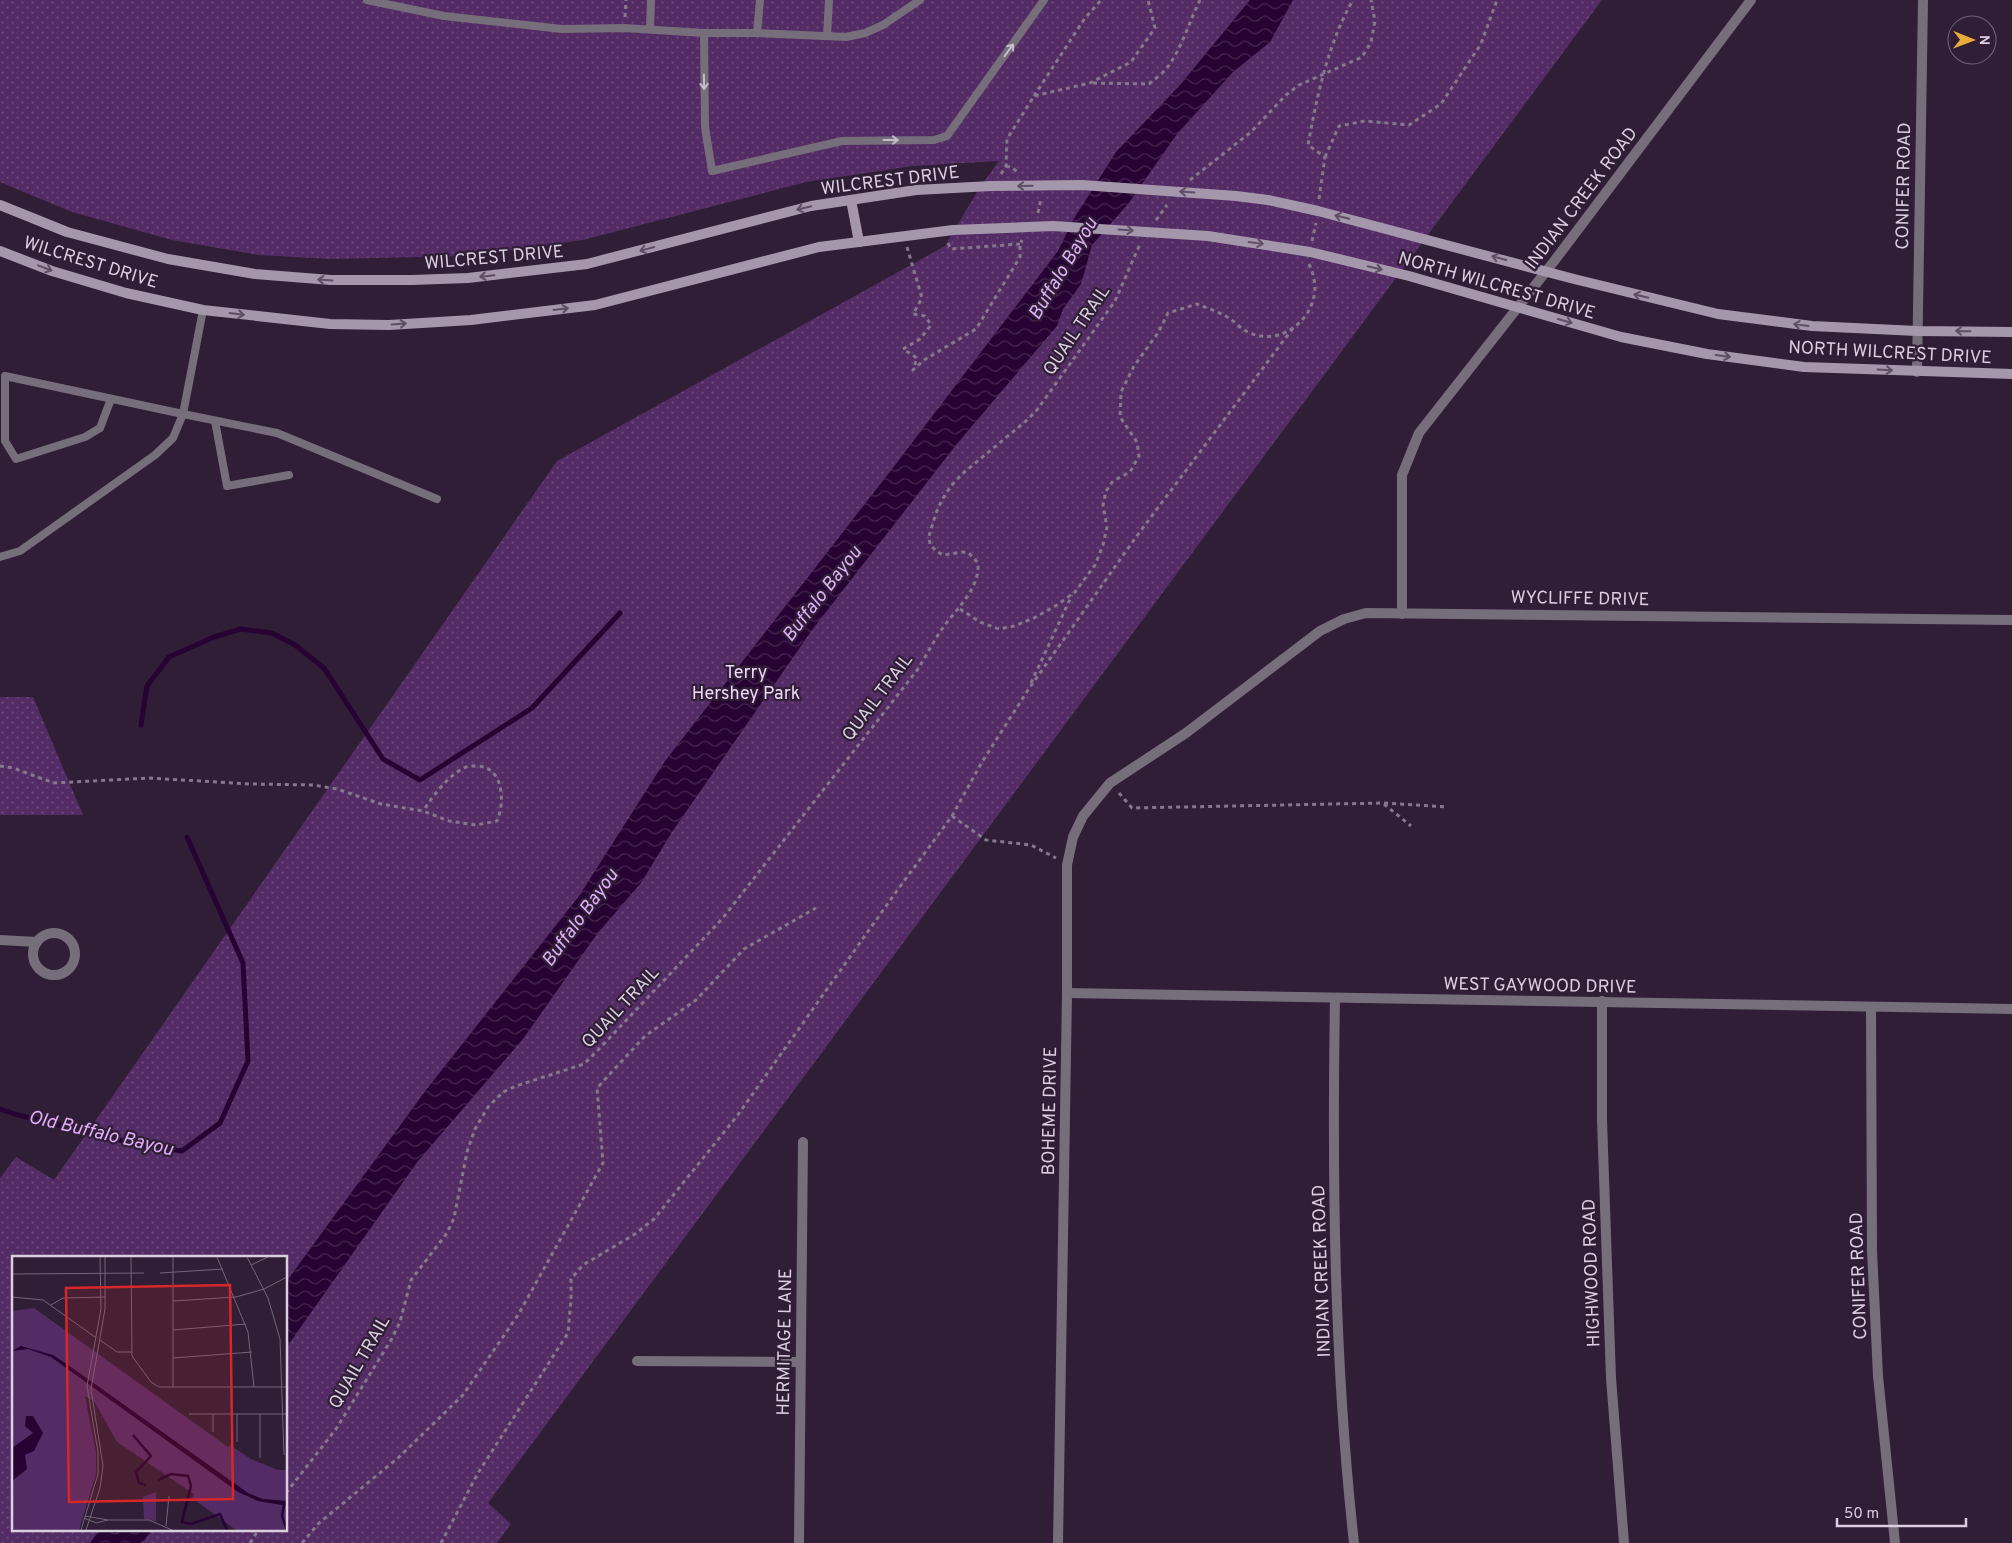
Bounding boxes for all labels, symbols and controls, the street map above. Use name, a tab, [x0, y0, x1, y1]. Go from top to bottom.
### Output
north arrow	[1947, 15, 1997, 65]
text: N	[1975, 35, 1992, 45]
one-way arrow	[1003, 44, 1014, 57]
one-way arrow	[700, 73, 709, 89]
street label: CONIFER ROAD	[1892, 122, 1917, 250]
street label: INDIAN CREEK ROAD	[1521, 123, 1643, 275]
one-way arrow	[882, 136, 898, 145]
street label: WILCREST DRIVE	[819, 162, 961, 201]
one-way arrow	[1017, 181, 1033, 191]
one-way arrow	[1179, 188, 1195, 197]
one-way arrow	[797, 204, 813, 213]
one-way arrow	[1335, 212, 1351, 221]
water label: Buffalo Bayou	[1024, 213, 1104, 325]
one-way arrow	[1118, 226, 1134, 235]
street label: WILCREST DRIVE	[20, 232, 161, 295]
one-way arrow	[1248, 238, 1264, 248]
street label: WILCREST DRIVE	[424, 241, 565, 276]
one-way arrow	[639, 245, 655, 254]
street label: NORTH WILCREST DRIVE	[1395, 247, 1598, 326]
one-way arrow	[1492, 253, 1508, 263]
one-way arrow	[37, 264, 53, 273]
one-way arrow	[1366, 264, 1382, 273]
one-way arrow	[479, 271, 495, 280]
one-way arrow	[317, 275, 333, 284]
street label: QUAIL TRAIL	[1039, 281, 1116, 380]
one-way arrow	[1634, 291, 1650, 300]
one-way arrow	[553, 304, 569, 314]
one-way arrow	[229, 309, 245, 319]
one-way arrow	[1556, 317, 1572, 326]
one-way arrow	[391, 320, 407, 329]
one-way arrow	[1793, 320, 1809, 330]
one-way arrow	[1956, 326, 1972, 336]
street label: NORTH WILCREST DRIVE	[1788, 337, 1992, 370]
one-way arrow	[1715, 351, 1731, 361]
one-way arrow	[1876, 366, 1892, 375]
water label: Buffalo Bayou	[778, 541, 868, 647]
street label: WYCLIFFE DRIVE	[1510, 587, 1650, 612]
street label: QUAIL TRAIL	[838, 650, 919, 746]
park label: Terry Hershey Park	[692, 662, 800, 706]
water label: Buffalo Bayou	[537, 864, 625, 972]
street label: QUAIL TRAIL	[577, 962, 665, 1054]
street label: WEST GAYWOOD DRIVE	[1443, 973, 1637, 1000]
street label: BOHEME DRIVE	[1038, 1046, 1063, 1176]
water label: Old Buffalo Bayou	[26, 1106, 176, 1162]
street label: INDIAN CREEK ROAD	[1308, 1184, 1337, 1358]
street label: HIGHWOOD ROAD	[1578, 1198, 1607, 1348]
street label: CONIFER ROAD	[1846, 1212, 1873, 1340]
inset map	[12, 1256, 288, 1530]
street label: HERMITAGE LANE	[773, 1268, 798, 1416]
street label: QUAIL TRAIL	[324, 1312, 396, 1413]
scale bar	[1837, 1496, 1966, 1528]
text: 50 m	[1844, 1505, 1879, 1524]

